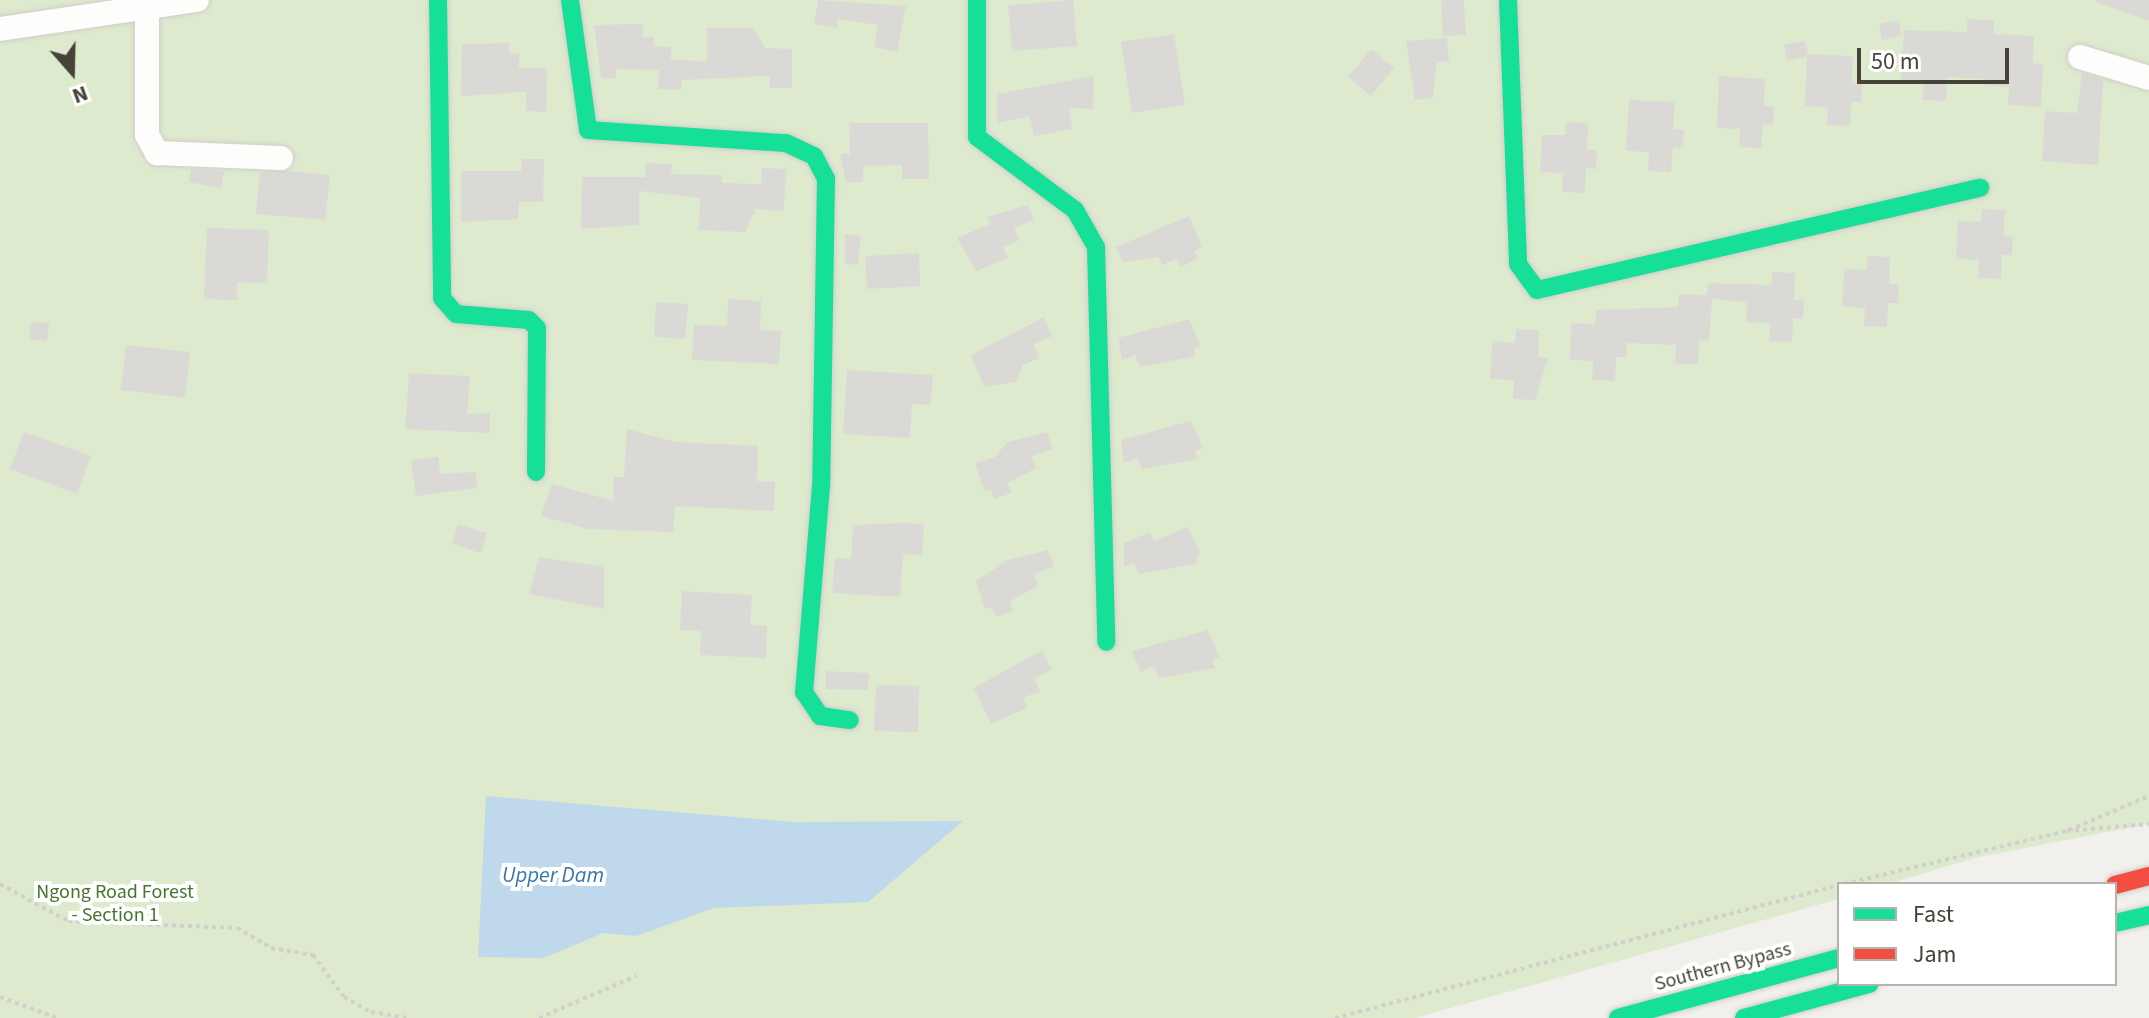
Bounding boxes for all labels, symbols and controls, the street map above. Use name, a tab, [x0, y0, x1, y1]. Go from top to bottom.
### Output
north arrow	[32, 32, 112, 112]
scale bar	[1861, 32, 2013, 82]
text: 50 m	[1871, 44, 1920, 79]
text: N	[68, 77, 93, 112]
water label: Upper Dam	[502, 863, 604, 889]
park label: Ngong Road Forest - Section 1	[36, 880, 194, 927]
legend	[1837, 882, 2117, 986]
text: Fast	[1913, 897, 1954, 932]
street label: Southern Bypass	[1652, 937, 1794, 997]
text: Jam	[1913, 937, 1957, 972]

